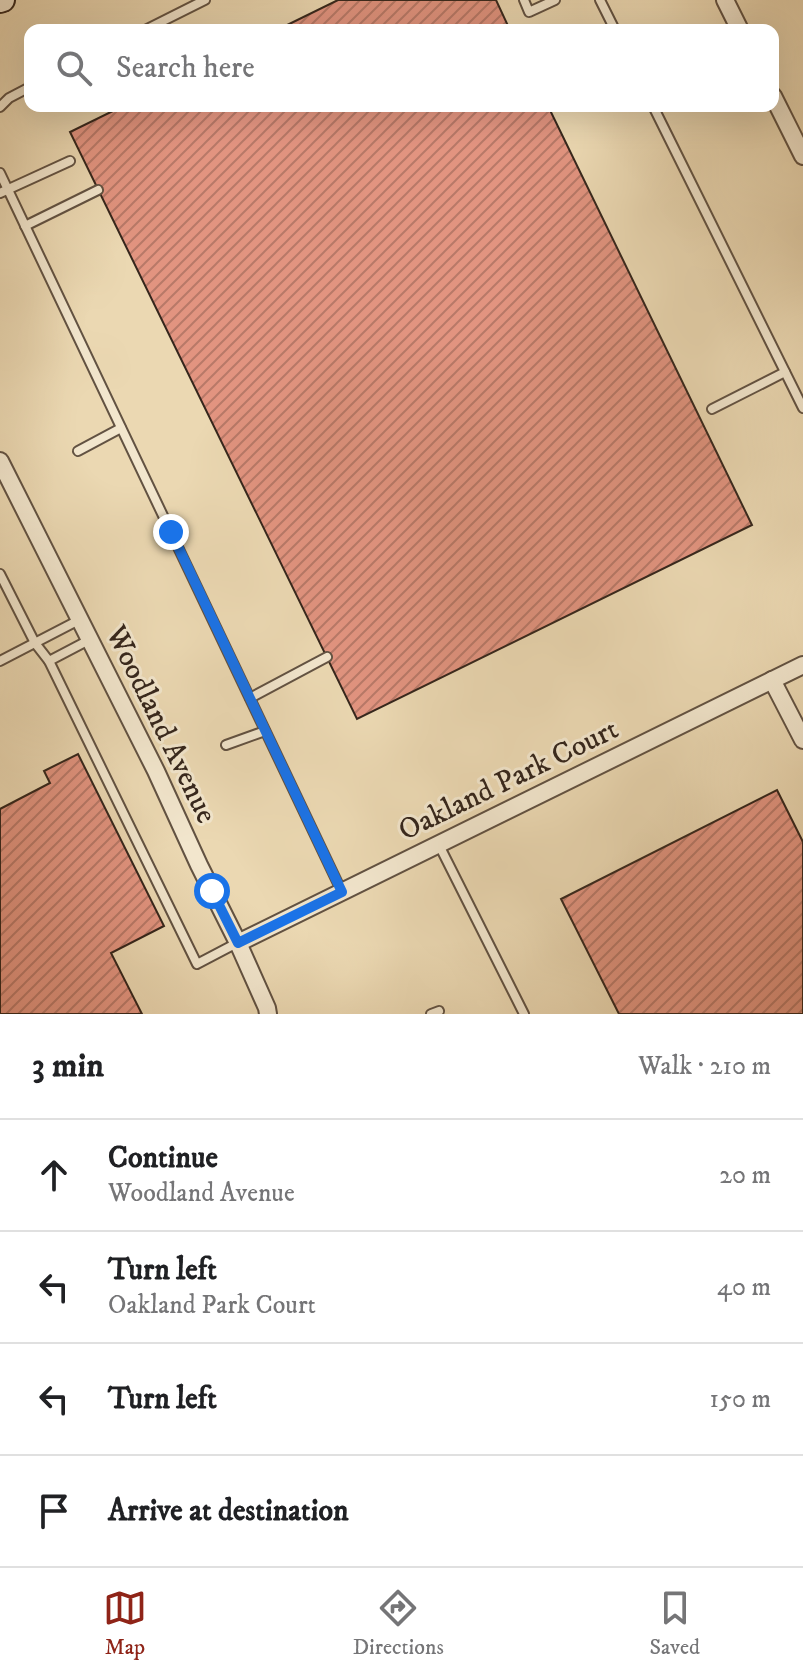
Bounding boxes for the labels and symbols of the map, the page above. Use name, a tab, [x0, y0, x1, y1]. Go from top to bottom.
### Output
route end	[153, 514, 189, 550]
street label: Woodland Avenue	[96, 619, 224, 830]
street label: Oakland Park Court	[393, 711, 625, 850]
route start	[194, 873, 230, 909]

